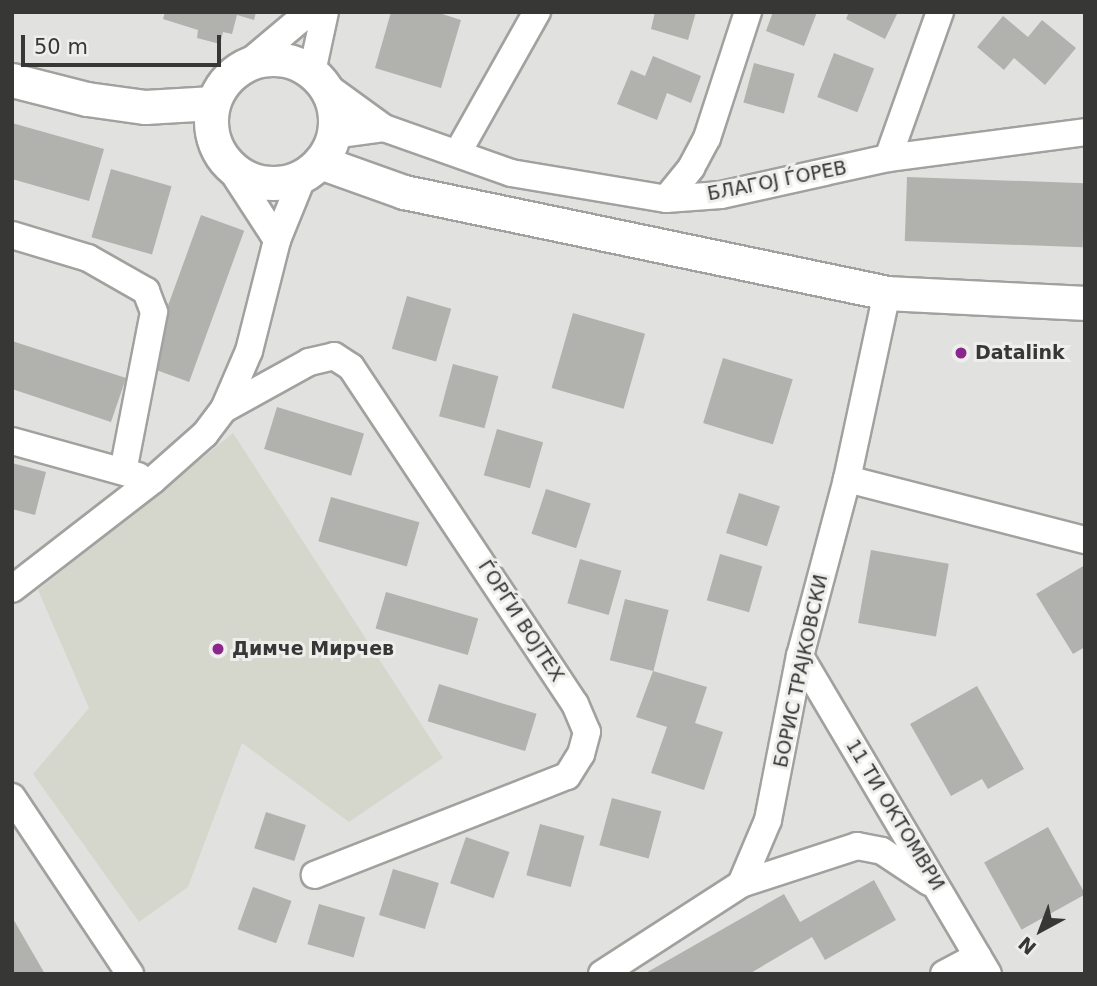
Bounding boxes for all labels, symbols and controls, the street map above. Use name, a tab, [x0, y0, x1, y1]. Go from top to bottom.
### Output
scale bar	[24, 21, 224, 65]
text: 50 m	[34, 35, 88, 59]
street label: БЛАГОЈ ЃОРЕВ	[705, 156, 849, 206]
place label: Datalink	[975, 342, 1065, 364]
marker: Datalink	[953, 345, 969, 361]
street label: ЃОРЃИ ВОЈТЕХ	[473, 556, 569, 686]
street label: БОРИС ТРАЈКОВСКИ	[769, 572, 833, 770]
place label: Димче Мирчев	[232, 638, 394, 660]
marker: Димче Мирчев	[210, 641, 226, 657]
street label: 11 ТИ ОКТОМВРИ	[841, 735, 949, 895]
north arrow	[1006, 895, 1076, 965]
text: N	[1014, 932, 1040, 959]

